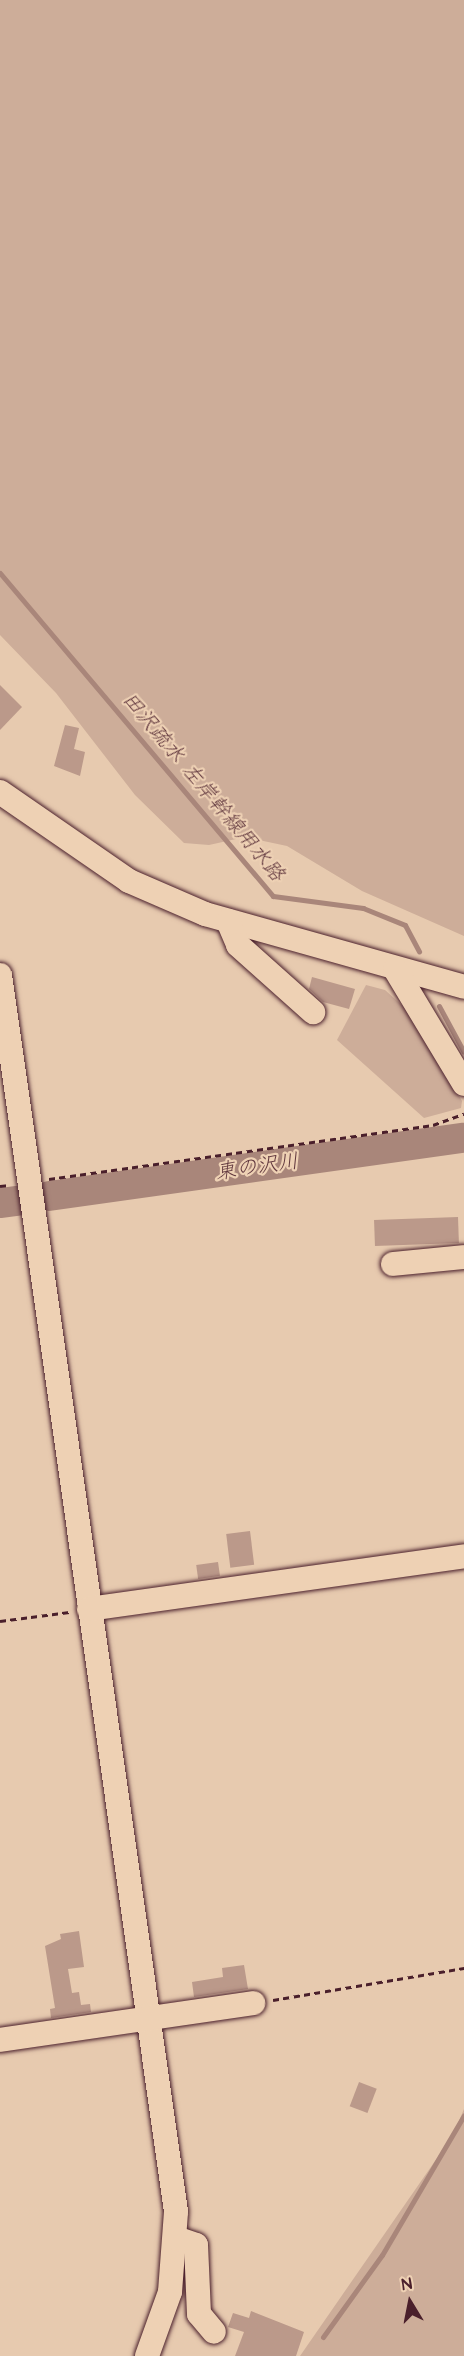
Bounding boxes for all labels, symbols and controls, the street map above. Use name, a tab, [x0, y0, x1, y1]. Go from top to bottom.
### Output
water label: 田沢疏水 左岸幹線用水路	[116, 687, 290, 887]
water label: 東の沢川	[214, 1149, 300, 1185]
north arrow	[380, 2272, 440, 2332]
text: N	[400, 2273, 414, 2296]

